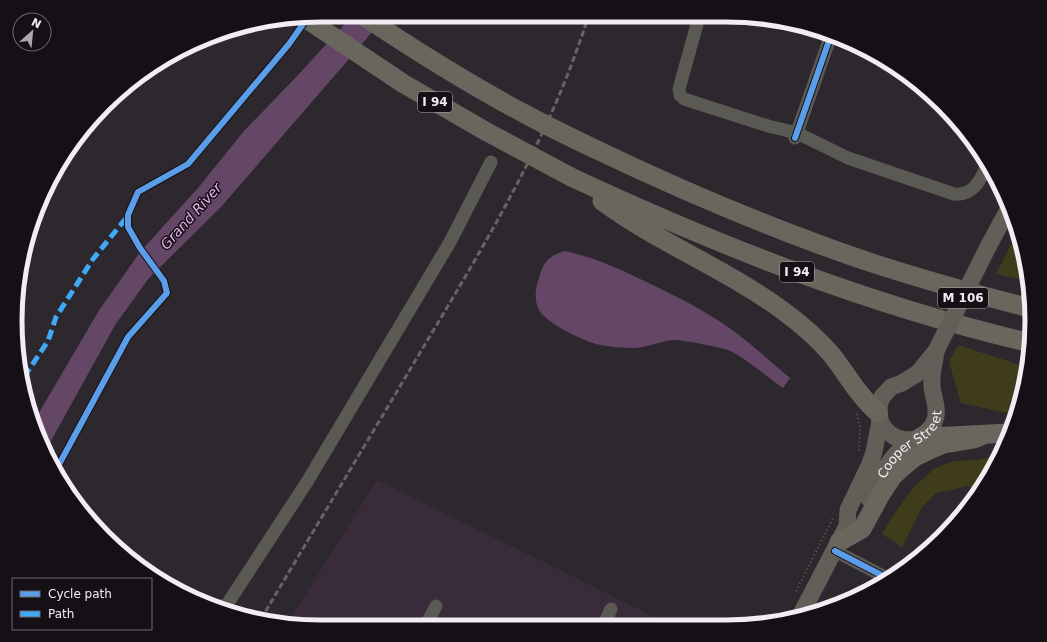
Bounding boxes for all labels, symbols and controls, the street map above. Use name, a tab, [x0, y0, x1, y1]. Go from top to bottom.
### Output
north arrow	[12, 12, 52, 52]
text: N	[29, 16, 43, 31]
road number: I 94	[418, 92, 452, 112]
water label: Grand River	[157, 179, 226, 252]
road number: I 94	[780, 262, 814, 282]
road number: M 106	[938, 288, 988, 308]
street label: Cooper Street	[874, 410, 944, 481]
legend	[12, 578, 152, 630]
text: Cycle path	[48, 587, 112, 601]
text: Path	[48, 607, 74, 621]

